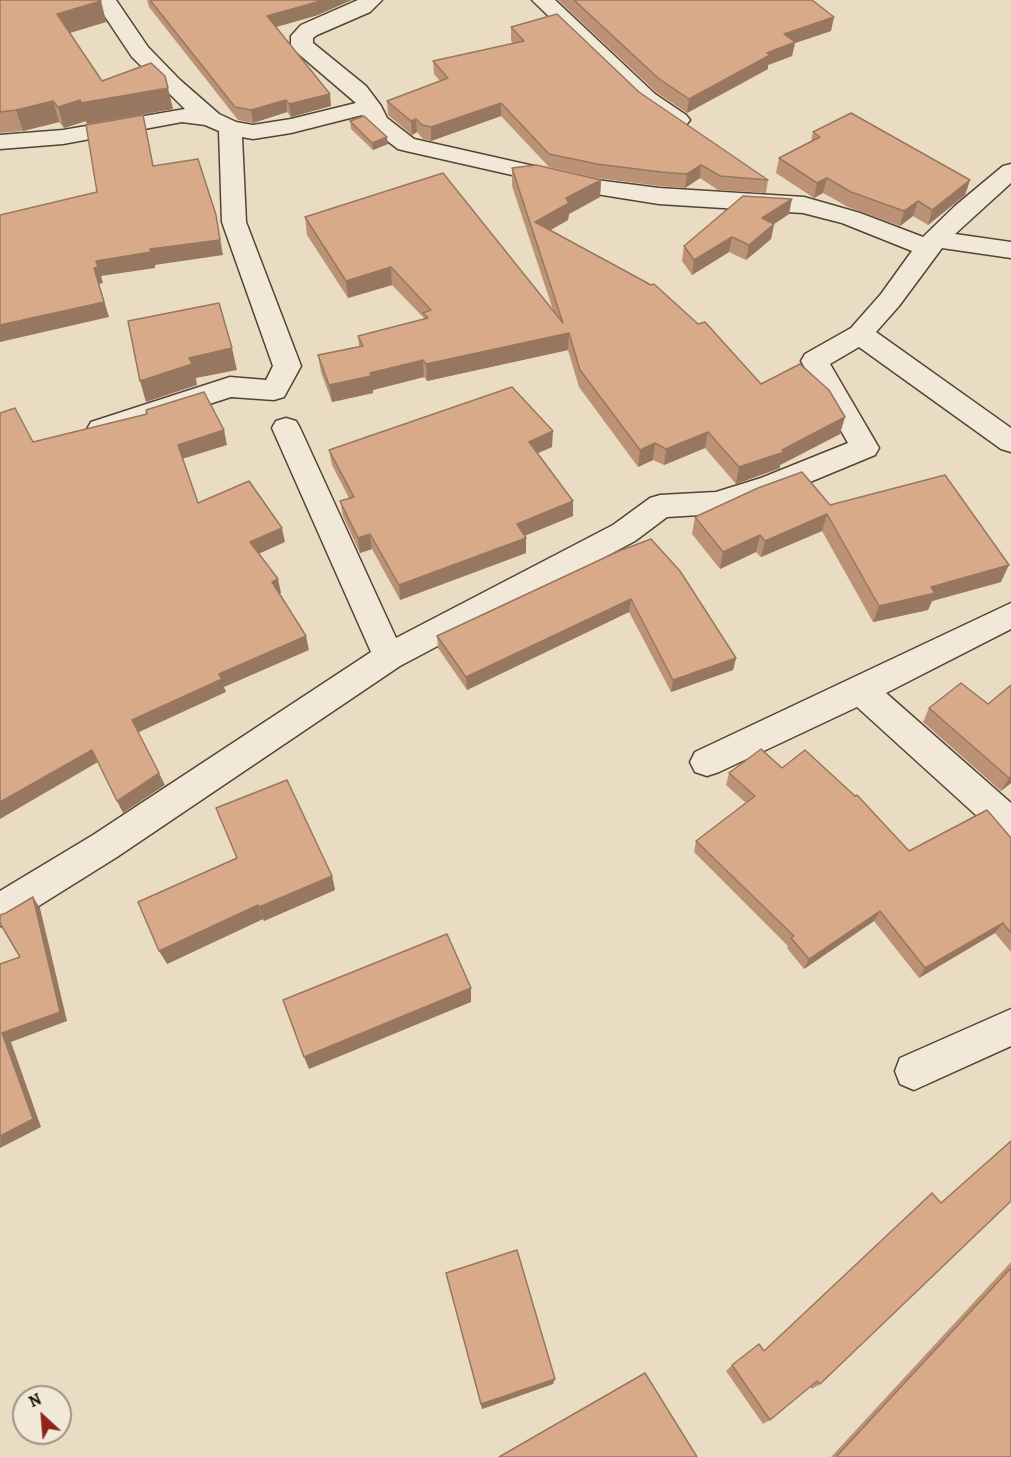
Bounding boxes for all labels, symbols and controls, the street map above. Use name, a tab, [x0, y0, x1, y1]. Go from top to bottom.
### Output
north arrow	[12, 1385, 72, 1445]
text: N	[25, 1388, 45, 1413]

